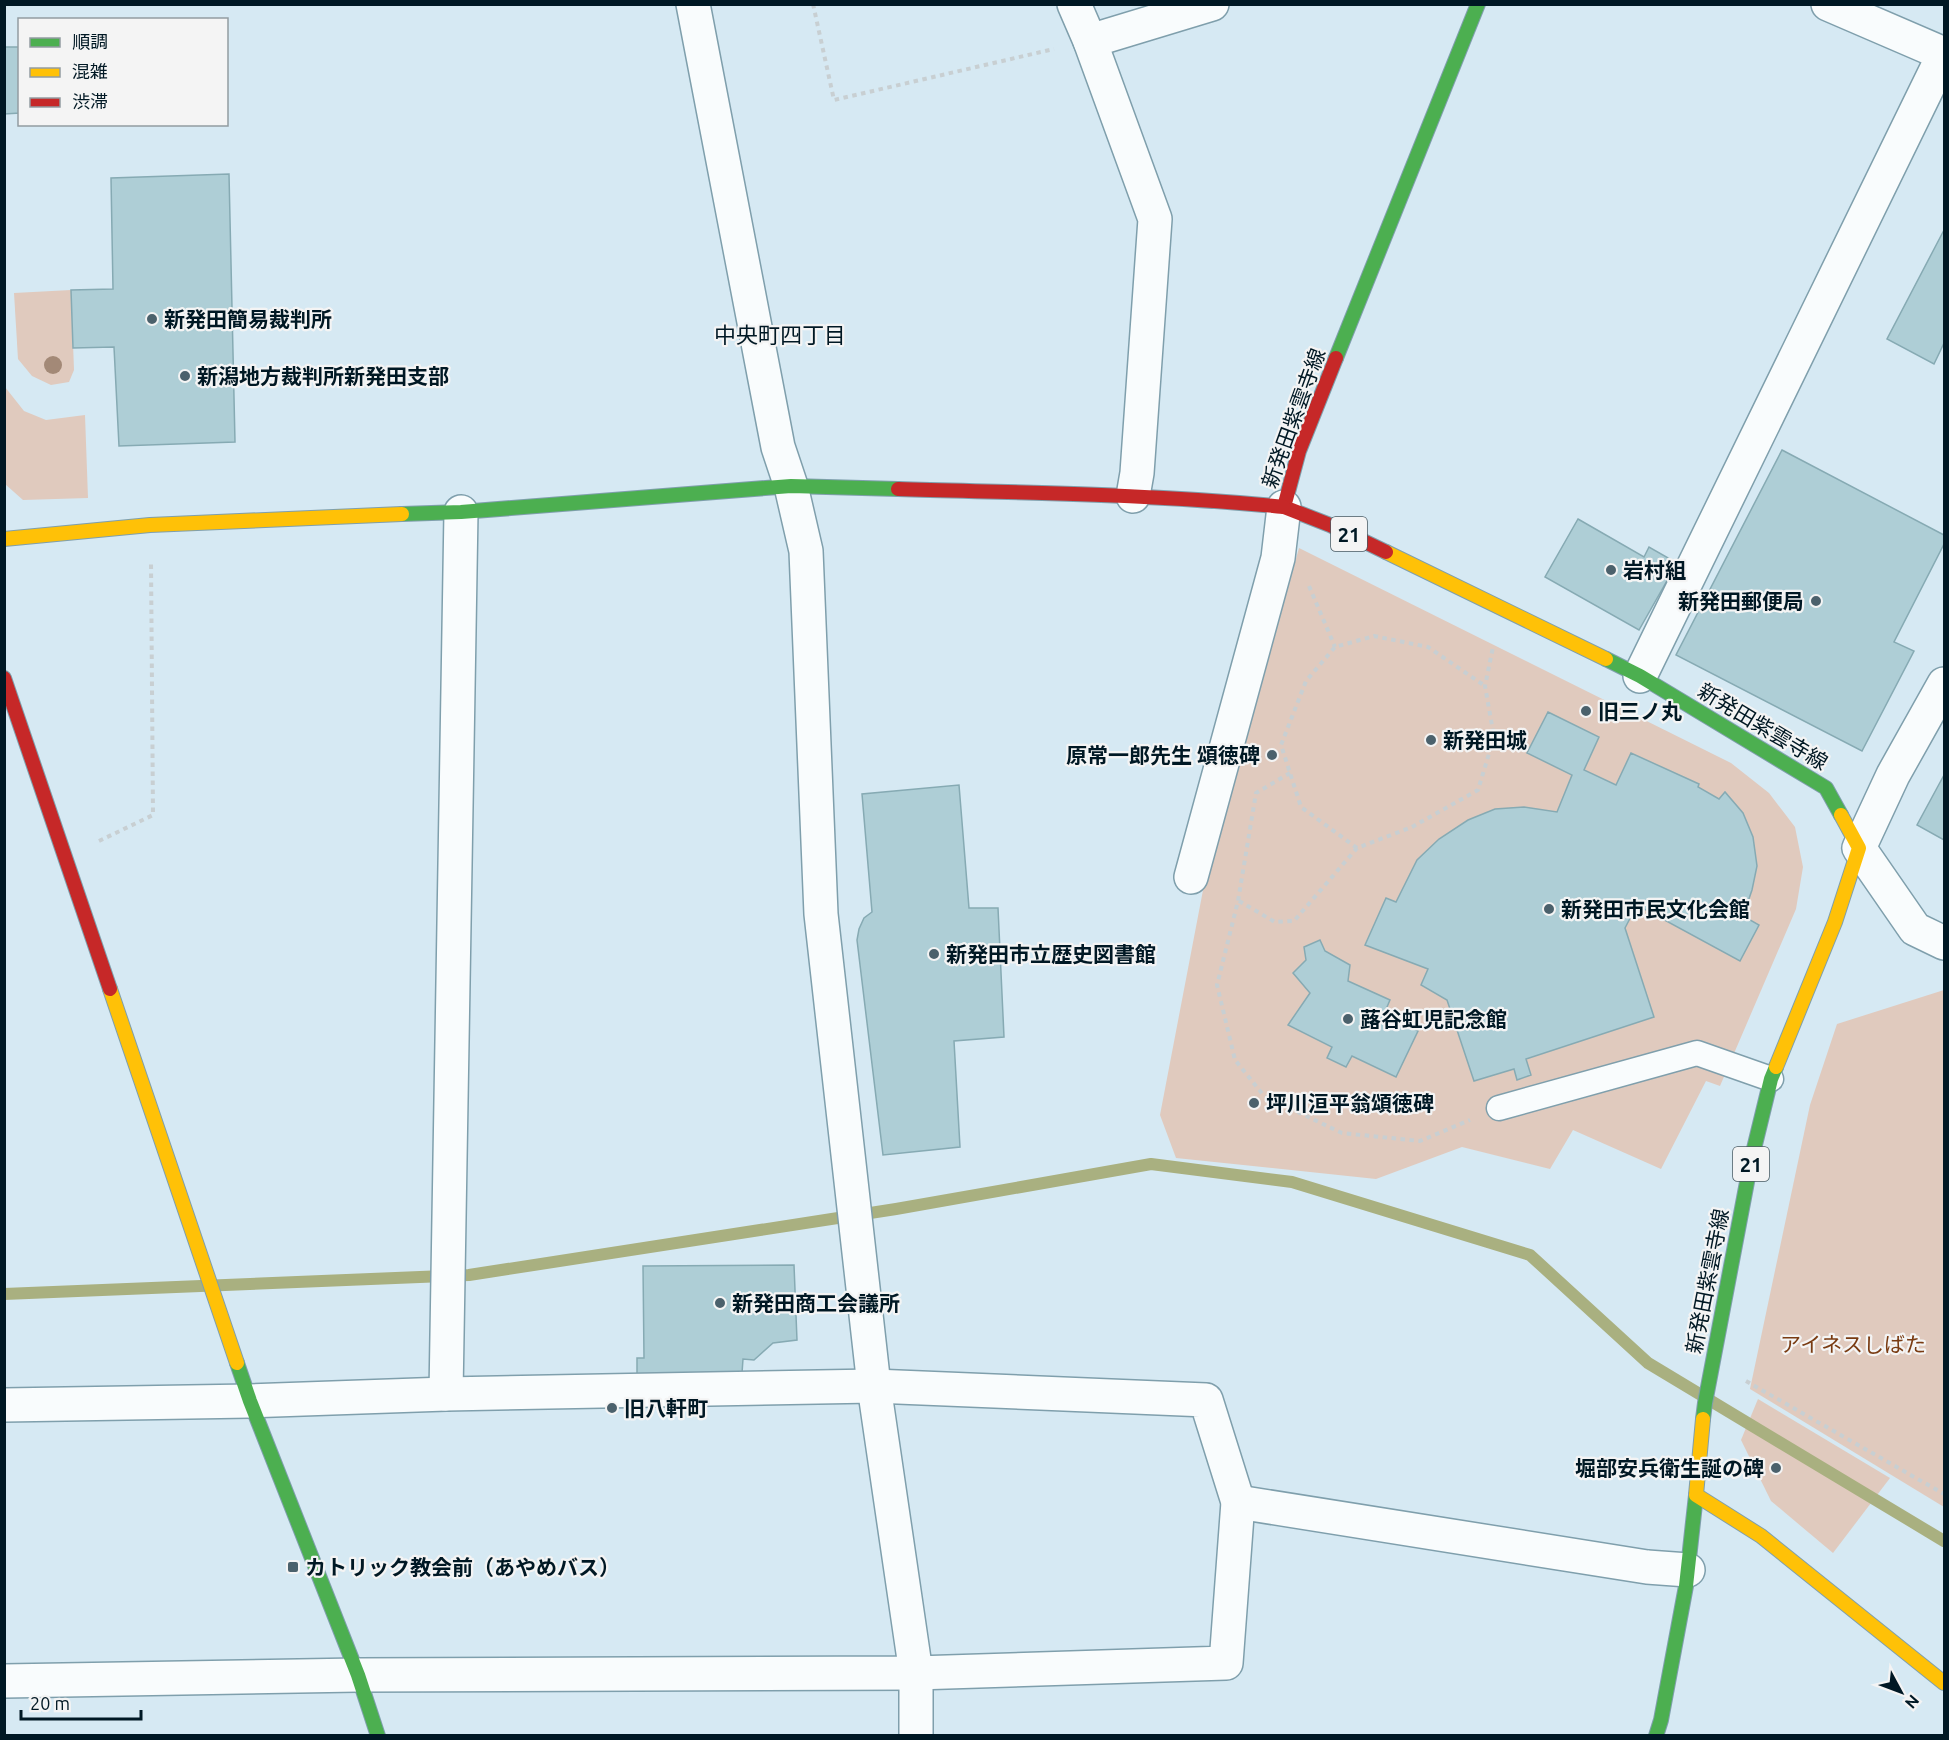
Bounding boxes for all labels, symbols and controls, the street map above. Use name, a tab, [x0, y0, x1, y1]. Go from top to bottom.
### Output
legend	[18, 18, 228, 126]
text: 順調	[72, 31, 108, 51]
text: 混雑	[72, 61, 108, 81]
text: 渋滞	[72, 91, 108, 111]
place label: 新発田簡易裁判所	[164, 307, 332, 331]
marker: 新発田簡易裁判所	[145, 312, 159, 326]
district label: 中央町四丁目	[714, 322, 846, 347]
street label: 新発田紫雲寺線	[1257, 345, 1329, 491]
place label: 新潟地方裁判所新発田支部	[197, 364, 449, 388]
marker: 新潟地方裁判所新発田支部	[178, 369, 192, 383]
road number: 21	[1331, 517, 1367, 551]
place label: 岩村組	[1623, 558, 1686, 582]
marker: 岩村組	[1604, 563, 1618, 577]
place label: 新発田郵便局	[1678, 589, 1804, 613]
marker: 新発田郵便局	[1809, 594, 1823, 608]
street label: 新発田紫雲寺線	[1694, 678, 1832, 774]
place label: 旧三ノ丸	[1598, 699, 1682, 723]
marker: 旧三ノ丸	[1579, 704, 1593, 718]
place label: 新発田城	[1443, 728, 1527, 752]
marker: 新発田城	[1424, 733, 1438, 747]
place label: 原常一郎先生 頌徳碑	[1066, 743, 1260, 767]
marker: 原常一郎先生 頌徳碑	[1265, 748, 1279, 762]
place label: 新発田市民文化会館	[1561, 897, 1750, 921]
marker: 新発田市民文化会館	[1542, 902, 1556, 916]
place label: 新発田市立歴史図書館	[946, 942, 1156, 966]
marker: 新発田市立歴史図書館	[927, 947, 941, 961]
place label: 蕗谷虹児記念館	[1360, 1007, 1507, 1031]
marker: 蕗谷虹児記念館	[1341, 1012, 1355, 1026]
place label: 坪川洹平翁頌徳碑	[1266, 1091, 1434, 1115]
marker: 坪川洹平翁頌徳碑	[1247, 1096, 1261, 1110]
road number: 21	[1733, 1147, 1769, 1181]
street label: 新発田紫雲寺線	[1681, 1207, 1733, 1355]
place label: 新発田商工会議所	[732, 1291, 900, 1315]
marker: 新発田商工会議所	[713, 1296, 727, 1310]
park label: アイネスしばた	[1780, 1332, 1926, 1356]
place label: 旧八軒町	[624, 1396, 708, 1420]
marker: 旧八軒町	[605, 1401, 619, 1415]
place label: 堀部安兵衛生誕の碑	[1575, 1456, 1764, 1480]
marker: 堀部安兵衛生誕の碑	[1769, 1461, 1783, 1475]
place label: カトリック教会前（あやめバス）	[305, 1555, 620, 1579]
marker: カトリック教会前（あやめバス）	[286, 1560, 300, 1574]
north arrow	[1871, 1662, 1931, 1722]
scale bar	[21, 1683, 141, 1721]
text: N	[1902, 1691, 1923, 1712]
text: 20 m	[30, 1693, 70, 1713]

